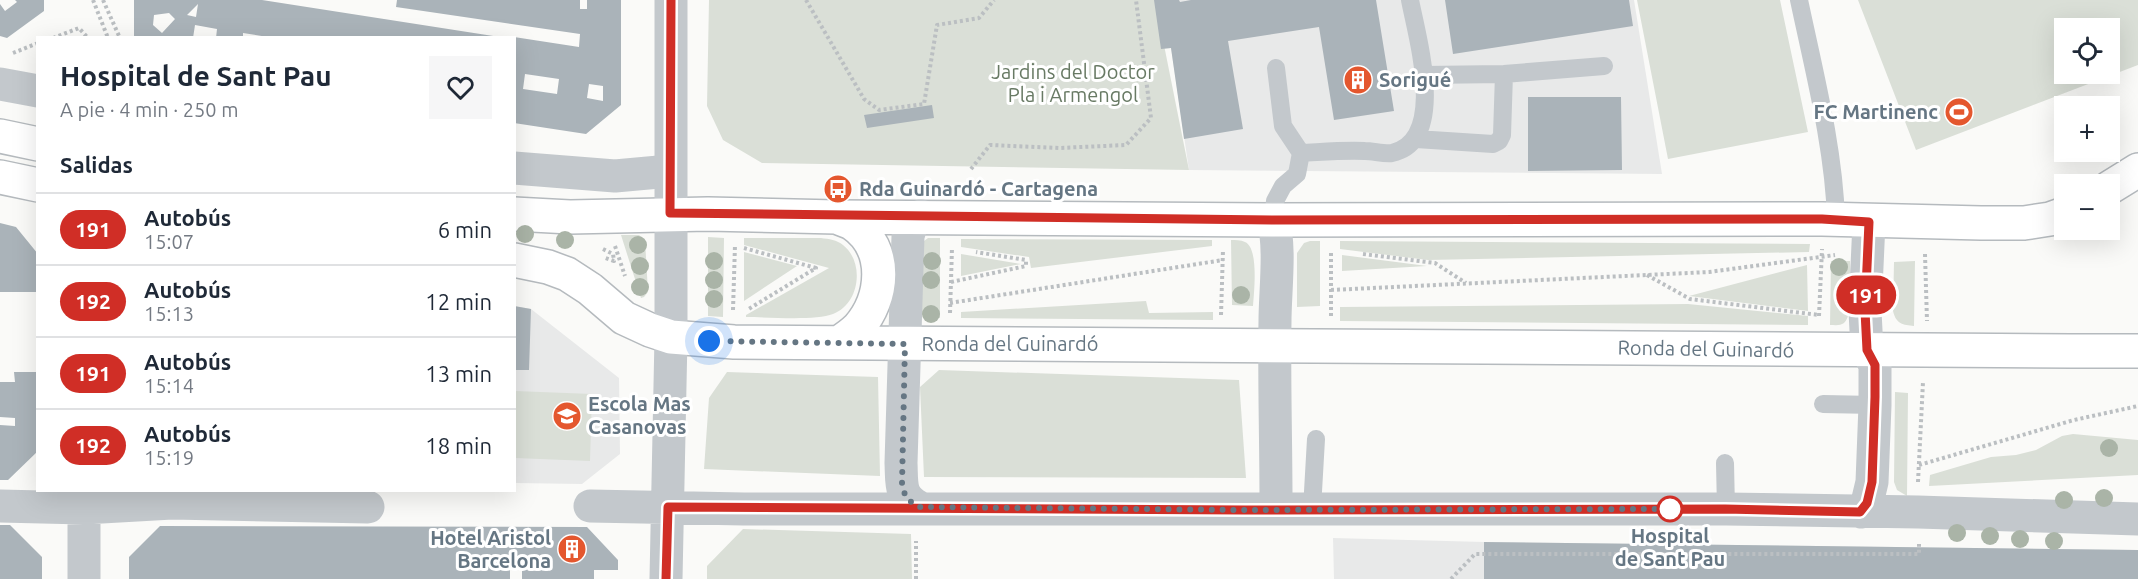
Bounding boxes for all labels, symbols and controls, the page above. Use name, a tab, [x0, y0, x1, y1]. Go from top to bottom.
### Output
map controls	[2054, 18, 2120, 240]
button: locate	[2054, 18, 2120, 84]
button: heart	[429, 56, 492, 119]
text: Hospital de Sant Pau	[60, 60, 332, 91]
park label: Jardins del Doctor Pla i Armengol	[991, 60, 1155, 106]
building icon: Sorigué	[1342, 64, 1374, 96]
place label: Sorigué	[1379, 68, 1451, 91]
sports icon: FC Martinenc	[1943, 96, 1975, 128]
button: +	[2054, 96, 2120, 162]
text: A pie · 4 min · 250 m	[60, 98, 238, 121]
place label: FC Martinenc	[1814, 100, 1938, 123]
text: Salidas	[60, 152, 133, 177]
bus stop icon: Rda Guinardó - Cartagena	[822, 173, 854, 205]
button: −	[2054, 174, 2120, 240]
place label: Rda Guinardó - Cartagena	[859, 177, 1098, 200]
text: Autobús	[144, 205, 231, 230]
text: 191	[75, 217, 111, 241]
text: 6 min	[438, 217, 492, 242]
text: 15:07	[144, 230, 194, 253]
line badge: 191	[1832, 276, 1900, 314]
text: Autobús	[144, 277, 231, 302]
text: 191	[1848, 283, 1884, 307]
text: 192	[75, 289, 111, 313]
text: 12 min	[425, 289, 492, 314]
text: 15:13	[144, 302, 194, 325]
your location	[694, 326, 724, 356]
street label: Ronda del Guinardó	[922, 332, 1098, 355]
street label: Ronda del Guinardó	[1617, 335, 1795, 362]
text: Autobús	[144, 349, 231, 374]
text: 191	[75, 361, 111, 385]
text: 13 min	[425, 361, 492, 386]
text: 15:14	[144, 374, 194, 397]
place label: Escola Mas Casanovas	[588, 392, 691, 438]
school or university icon: Escola Mas Casanovas	[551, 400, 583, 432]
text: Autobús	[144, 421, 231, 446]
text: 192	[75, 433, 111, 457]
text: 18 min	[425, 433, 492, 458]
text: 15:19	[144, 446, 194, 469]
marker: Hospital de Sant Pau	[1657, 496, 1683, 522]
place label: Hospital de Sant Pau	[1615, 524, 1725, 570]
place label: Hotel Aristol Barcelona	[430, 526, 551, 572]
building icon: Hotel Aristol Barcelona	[556, 533, 588, 565]

